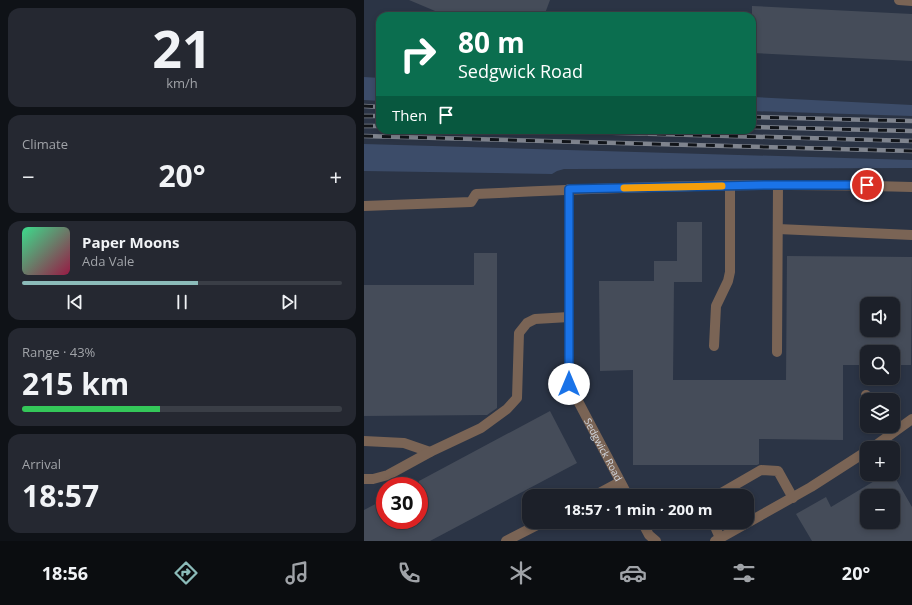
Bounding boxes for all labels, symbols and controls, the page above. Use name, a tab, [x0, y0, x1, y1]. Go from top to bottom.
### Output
text: 21	[152, 12, 212, 83]
text: 80 m	[458, 23, 525, 61]
icon: right	[392, 28, 444, 80]
text: Sedgwick Road	[458, 59, 583, 83]
text: km/h	[166, 74, 198, 92]
icon: arrive	[435, 104, 457, 126]
text: Then	[392, 105, 427, 125]
text: Climate	[22, 135, 68, 153]
text: 20°	[158, 155, 206, 196]
text: −	[22, 161, 35, 191]
text: +	[329, 161, 342, 191]
pin	[850, 168, 884, 202]
icon: arrive	[856, 174, 878, 196]
text: Paper Moons	[82, 232, 180, 252]
text: Ada Vale	[82, 252, 134, 270]
icon: previous	[64, 291, 86, 313]
icon: pause	[171, 291, 193, 313]
icon: next	[278, 291, 300, 313]
map controls	[860, 297, 900, 529]
button: sound	[860, 297, 900, 337]
text: Range · 43%	[22, 343, 95, 361]
button: search	[860, 345, 900, 385]
text: 215 km	[22, 363, 129, 404]
position arrow	[548, 363, 590, 405]
button: layers	[860, 393, 900, 433]
street label: Sedgwick Road	[581, 415, 626, 483]
button: +	[860, 441, 900, 481]
text: Arrival	[22, 455, 61, 473]
text: 18:57	[22, 475, 99, 516]
speed limit sign: 30	[376, 477, 428, 529]
button: −	[860, 489, 900, 529]
text: 18:57 · 1 min · 200 m	[564, 499, 712, 519]
icon: directions	[172, 559, 200, 587]
icon: music	[283, 559, 311, 587]
icon: phone	[395, 559, 423, 587]
icon: climate	[507, 559, 535, 587]
icon: car	[619, 559, 647, 587]
icon: filters	[730, 559, 758, 587]
text: 18:56	[42, 561, 88, 585]
text: 20°	[842, 561, 870, 585]

